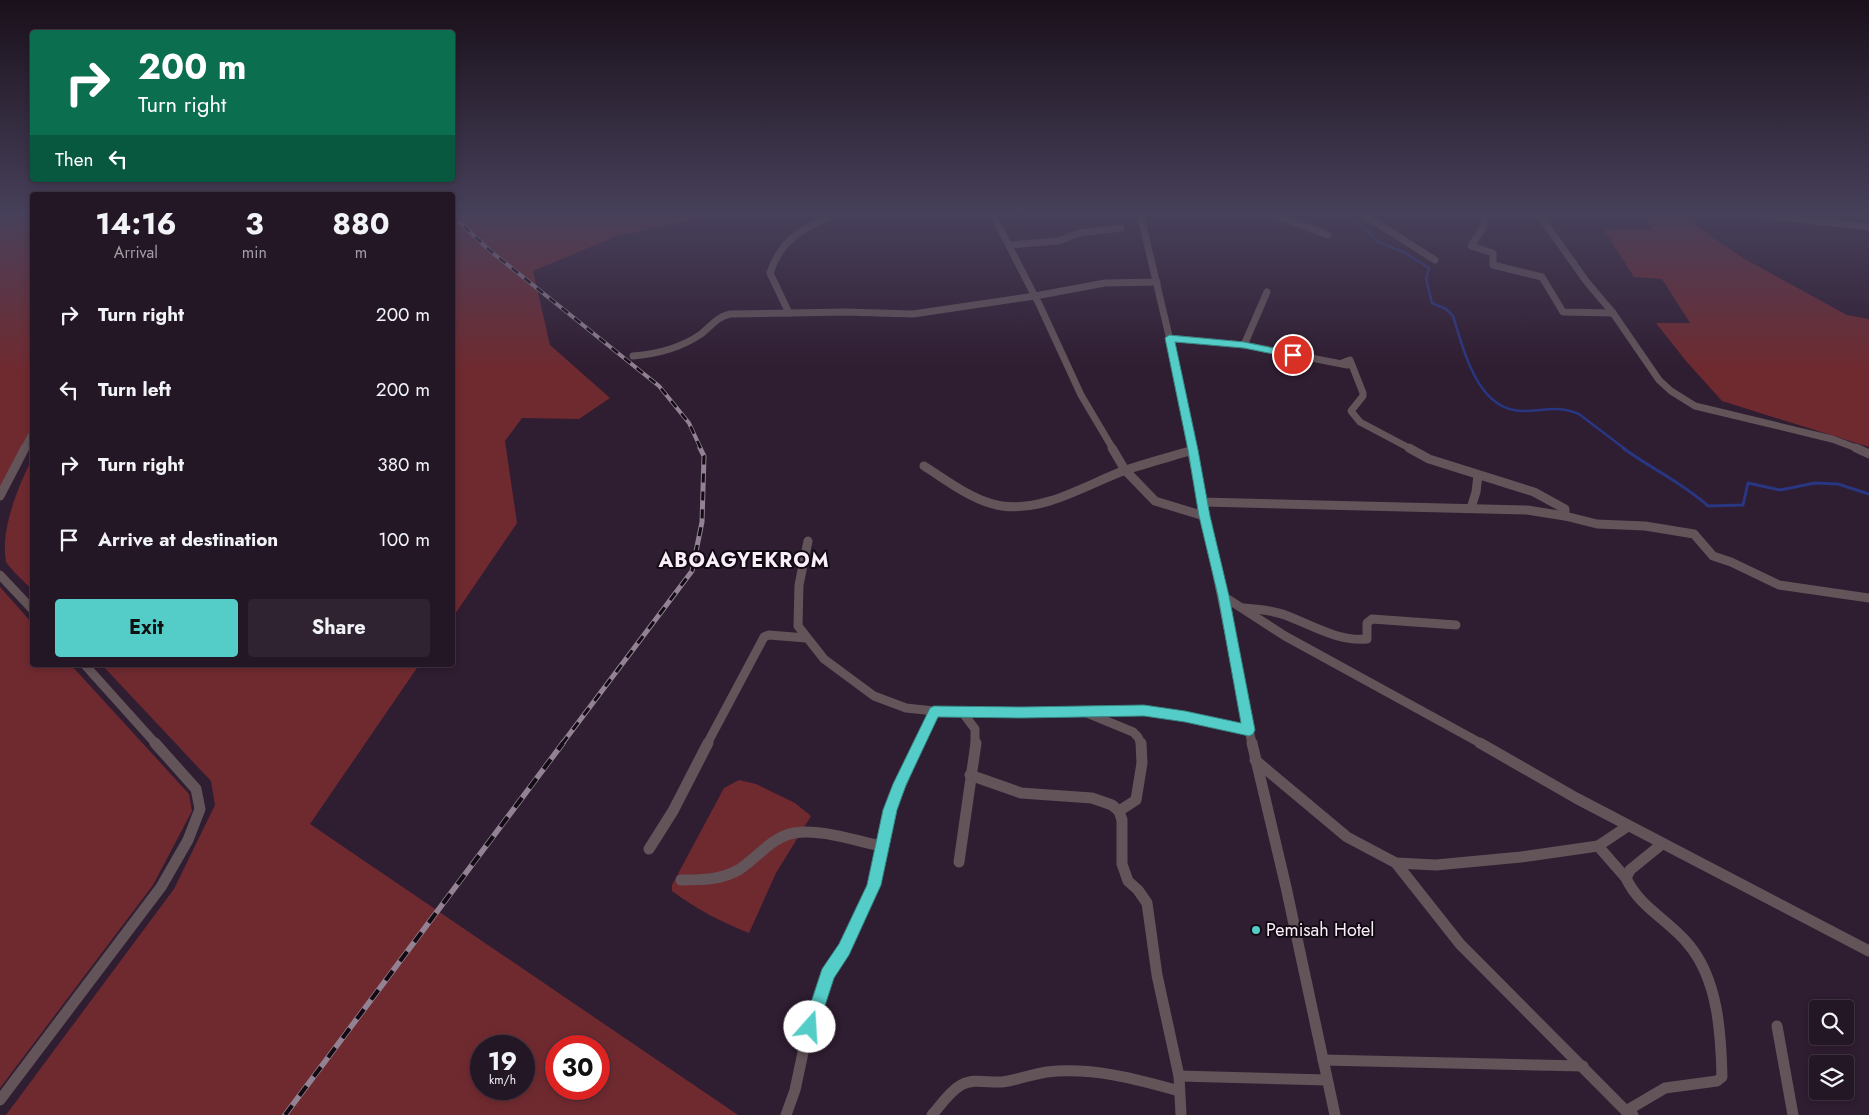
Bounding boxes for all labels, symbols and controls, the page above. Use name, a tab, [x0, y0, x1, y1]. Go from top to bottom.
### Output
text: 200 m	[138, 42, 247, 92]
icon: right	[55, 50, 120, 115]
text: Turn right	[138, 88, 226, 120]
icon: left	[104, 145, 132, 173]
text: Then	[55, 146, 94, 173]
text: 14:16	[95, 202, 177, 245]
text: 3	[245, 202, 264, 245]
text: 880	[332, 202, 390, 245]
text: Arrival	[114, 241, 158, 264]
text: min	[242, 241, 267, 264]
text: m	[355, 241, 367, 264]
icon: right	[55, 301, 83, 329]
text: Turn right	[98, 301, 184, 328]
text: 200 m	[376, 301, 430, 328]
pin	[1272, 334, 1314, 376]
icon: arrive	[1279, 341, 1307, 369]
icon: left	[55, 376, 83, 404]
text: Turn left	[98, 376, 171, 403]
text: 200 m	[376, 376, 430, 403]
icon: right	[55, 451, 83, 479]
text: Turn right	[98, 451, 184, 478]
text: 380 m	[377, 451, 430, 478]
icon: arrive	[55, 526, 83, 554]
text: Arrive at destination	[98, 526, 278, 553]
text: 100 m	[378, 526, 430, 553]
district label: ABOAGYEKROM	[658, 546, 830, 575]
button: Exit	[55, 599, 238, 657]
button: Share	[248, 599, 430, 657]
place label: Pemisah Hotel	[1266, 917, 1375, 943]
marker: Pemisah Hotel	[1250, 924, 1262, 936]
position arrow	[783, 1000, 835, 1052]
map controls	[1809, 1000, 1854, 1100]
button: search	[1809, 1000, 1854, 1045]
speed limit sign: 30	[545, 1035, 610, 1100]
text: 19	[488, 1043, 517, 1079]
button: layers	[1809, 1055, 1854, 1100]
text: km/h	[489, 1071, 516, 1089]

